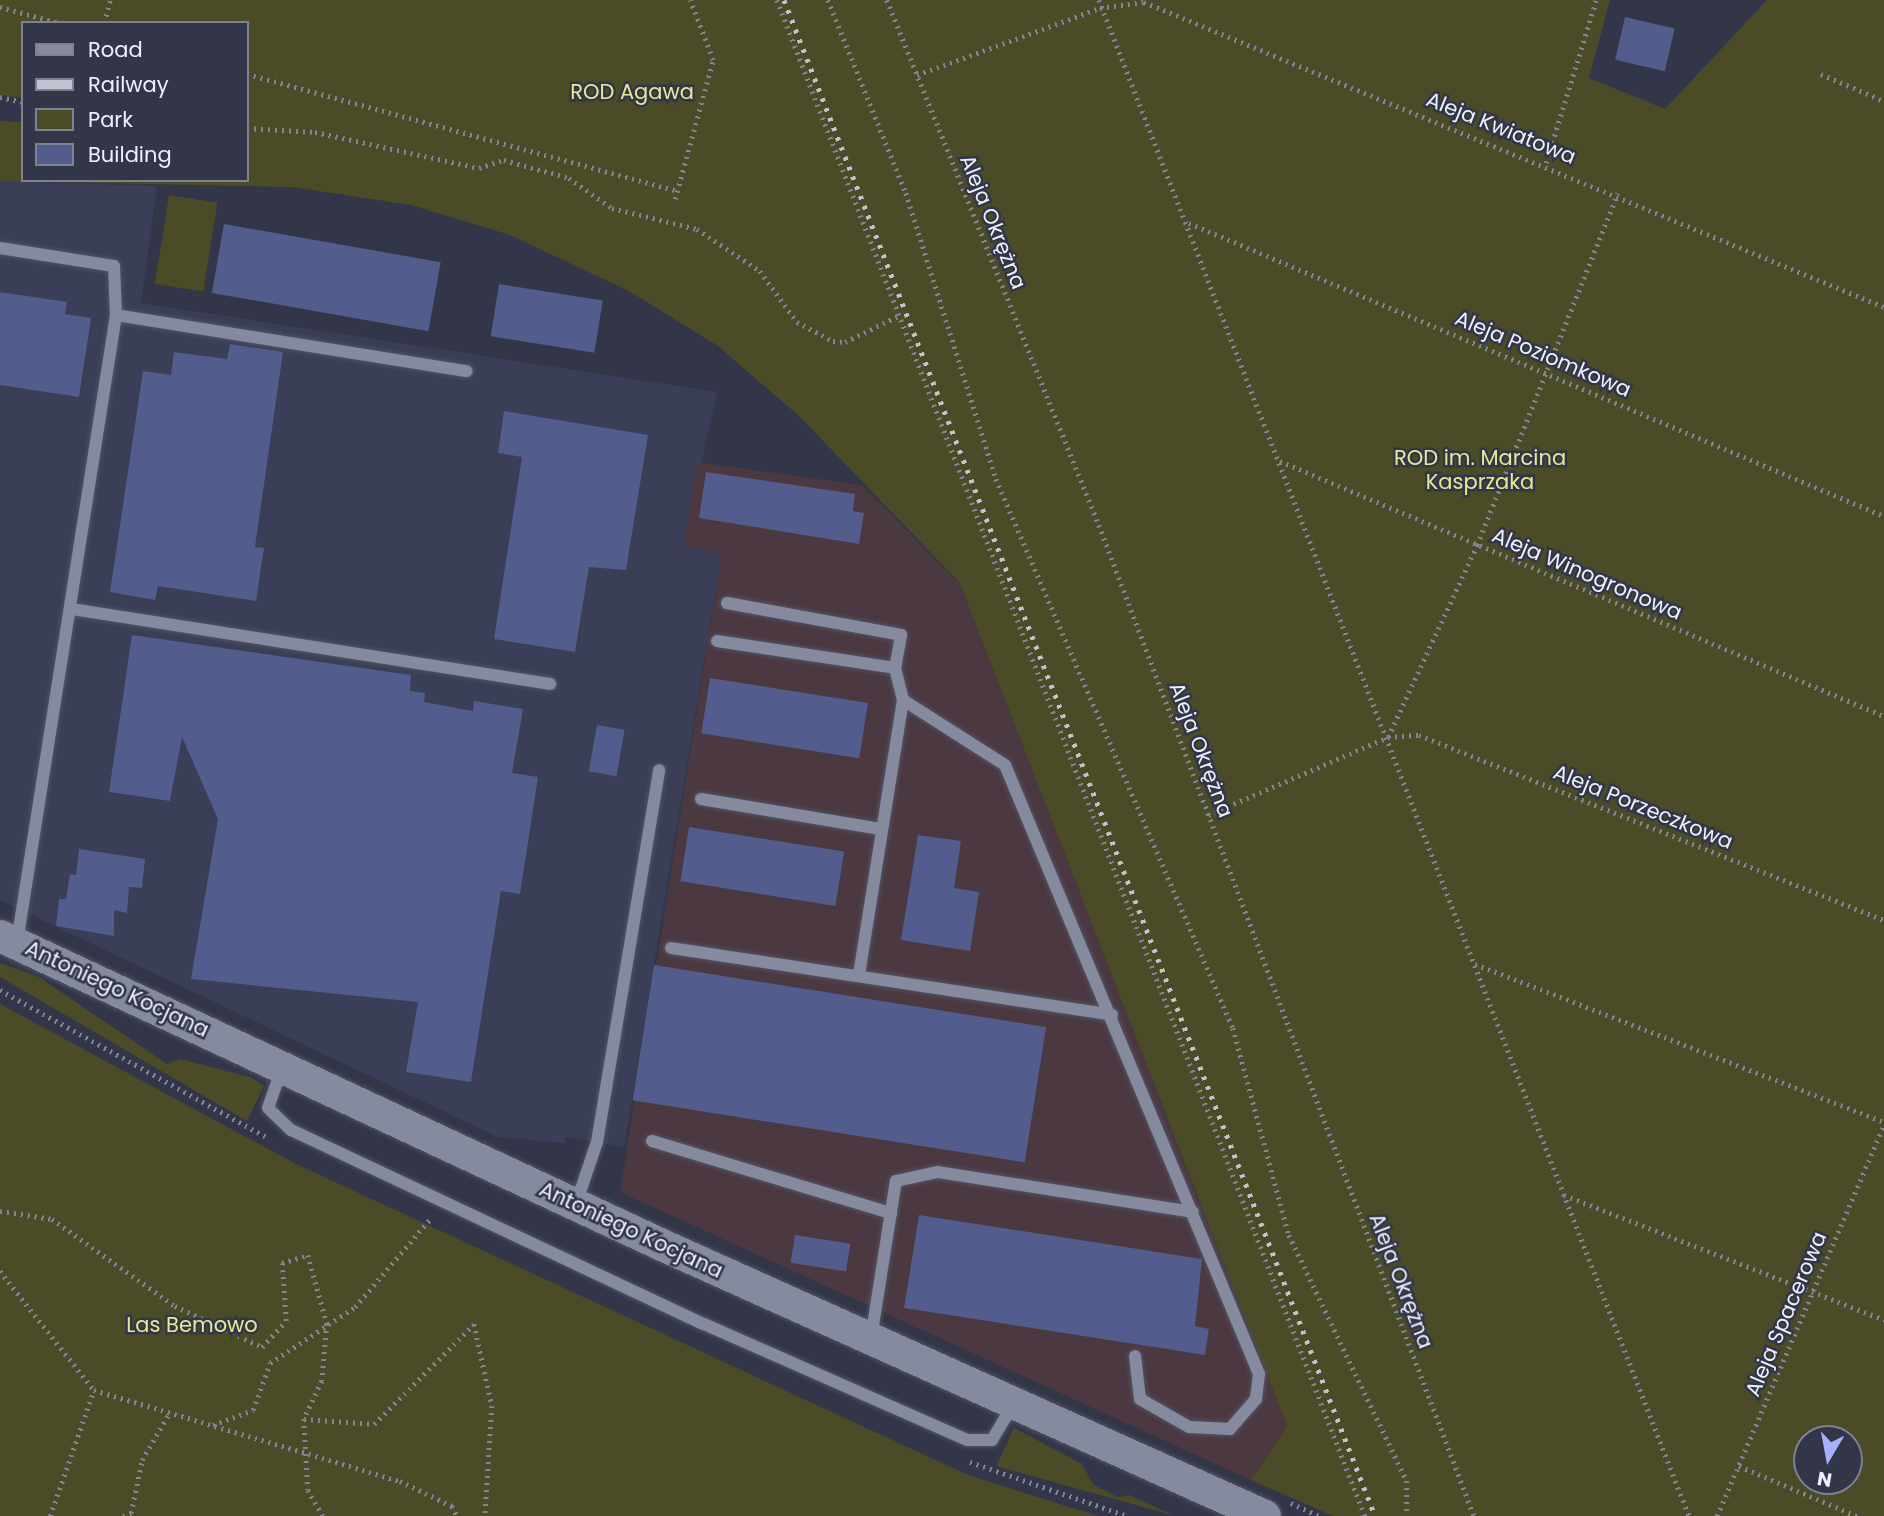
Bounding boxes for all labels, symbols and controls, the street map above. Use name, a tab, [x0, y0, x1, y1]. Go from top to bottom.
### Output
legend	[21, 21, 248, 182]
text: Road	[88, 35, 143, 64]
text: Railway	[88, 70, 169, 99]
park label: ROD Agawa	[570, 79, 694, 105]
street label: Aleja Kwiatowa	[1423, 87, 1579, 169]
text: Park	[88, 105, 133, 134]
text: Building	[88, 140, 172, 169]
street label: Aleja Okrężna	[955, 151, 1031, 293]
street label: Aleja Poziomkowa	[1451, 306, 1635, 402]
park label: ROD im. Marcina Kasprzaka	[1394, 445, 1566, 495]
street label: Aleja Winogronowa	[1488, 523, 1686, 625]
street label: Aleja Okrężna	[1164, 679, 1238, 821]
street label: Aleja Porzeczkowa	[1550, 759, 1736, 855]
street label: Antoniego Kocjana	[21, 935, 213, 1043]
street label: Antoniego Kocjana	[535, 1176, 727, 1284]
street label: Aleja Okrężna	[1364, 1210, 1438, 1352]
street label: Aleja Spacerowa	[1740, 1228, 1832, 1400]
park label: Las Bemowo	[126, 1312, 258, 1338]
north arrow	[1793, 1425, 1863, 1495]
text: N	[1815, 1465, 1834, 1494]

